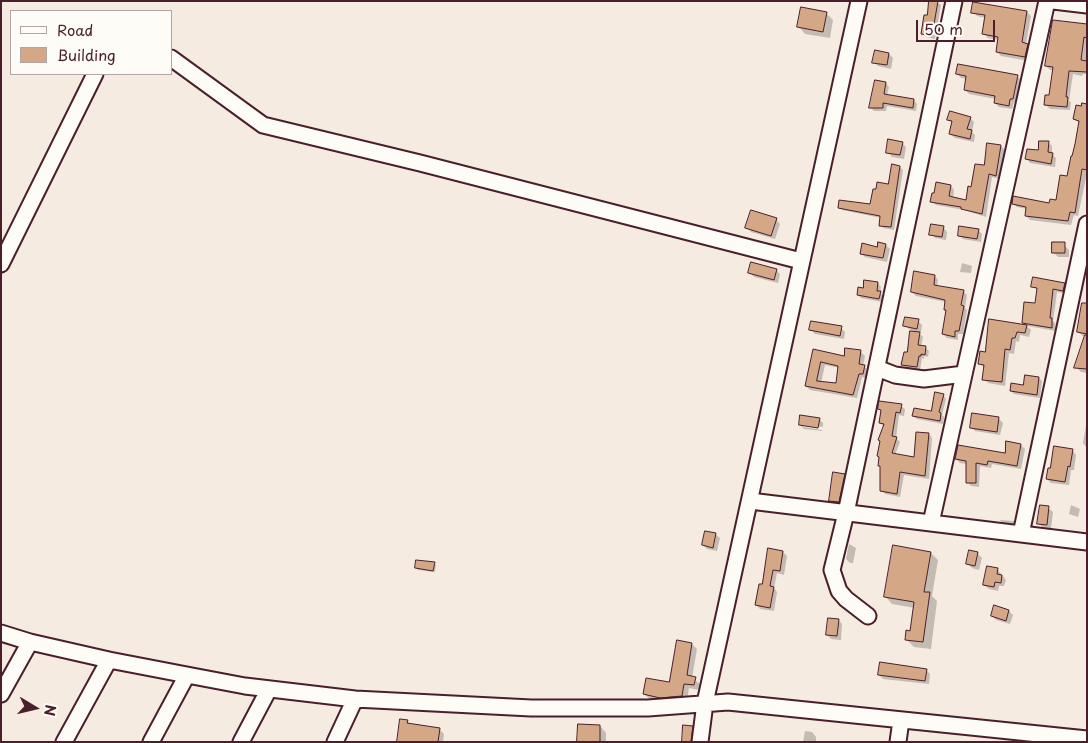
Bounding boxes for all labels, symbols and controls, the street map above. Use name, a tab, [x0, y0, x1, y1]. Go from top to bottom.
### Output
legend	[10, 10, 172, 75]
scale bar	[918, 10, 997, 42]
text: 50 m	[924, 17, 963, 40]
text: Road	[57, 18, 93, 41]
text: Building	[57, 43, 116, 66]
north arrow	[10, 683, 60, 733]
text: N	[39, 703, 62, 718]

